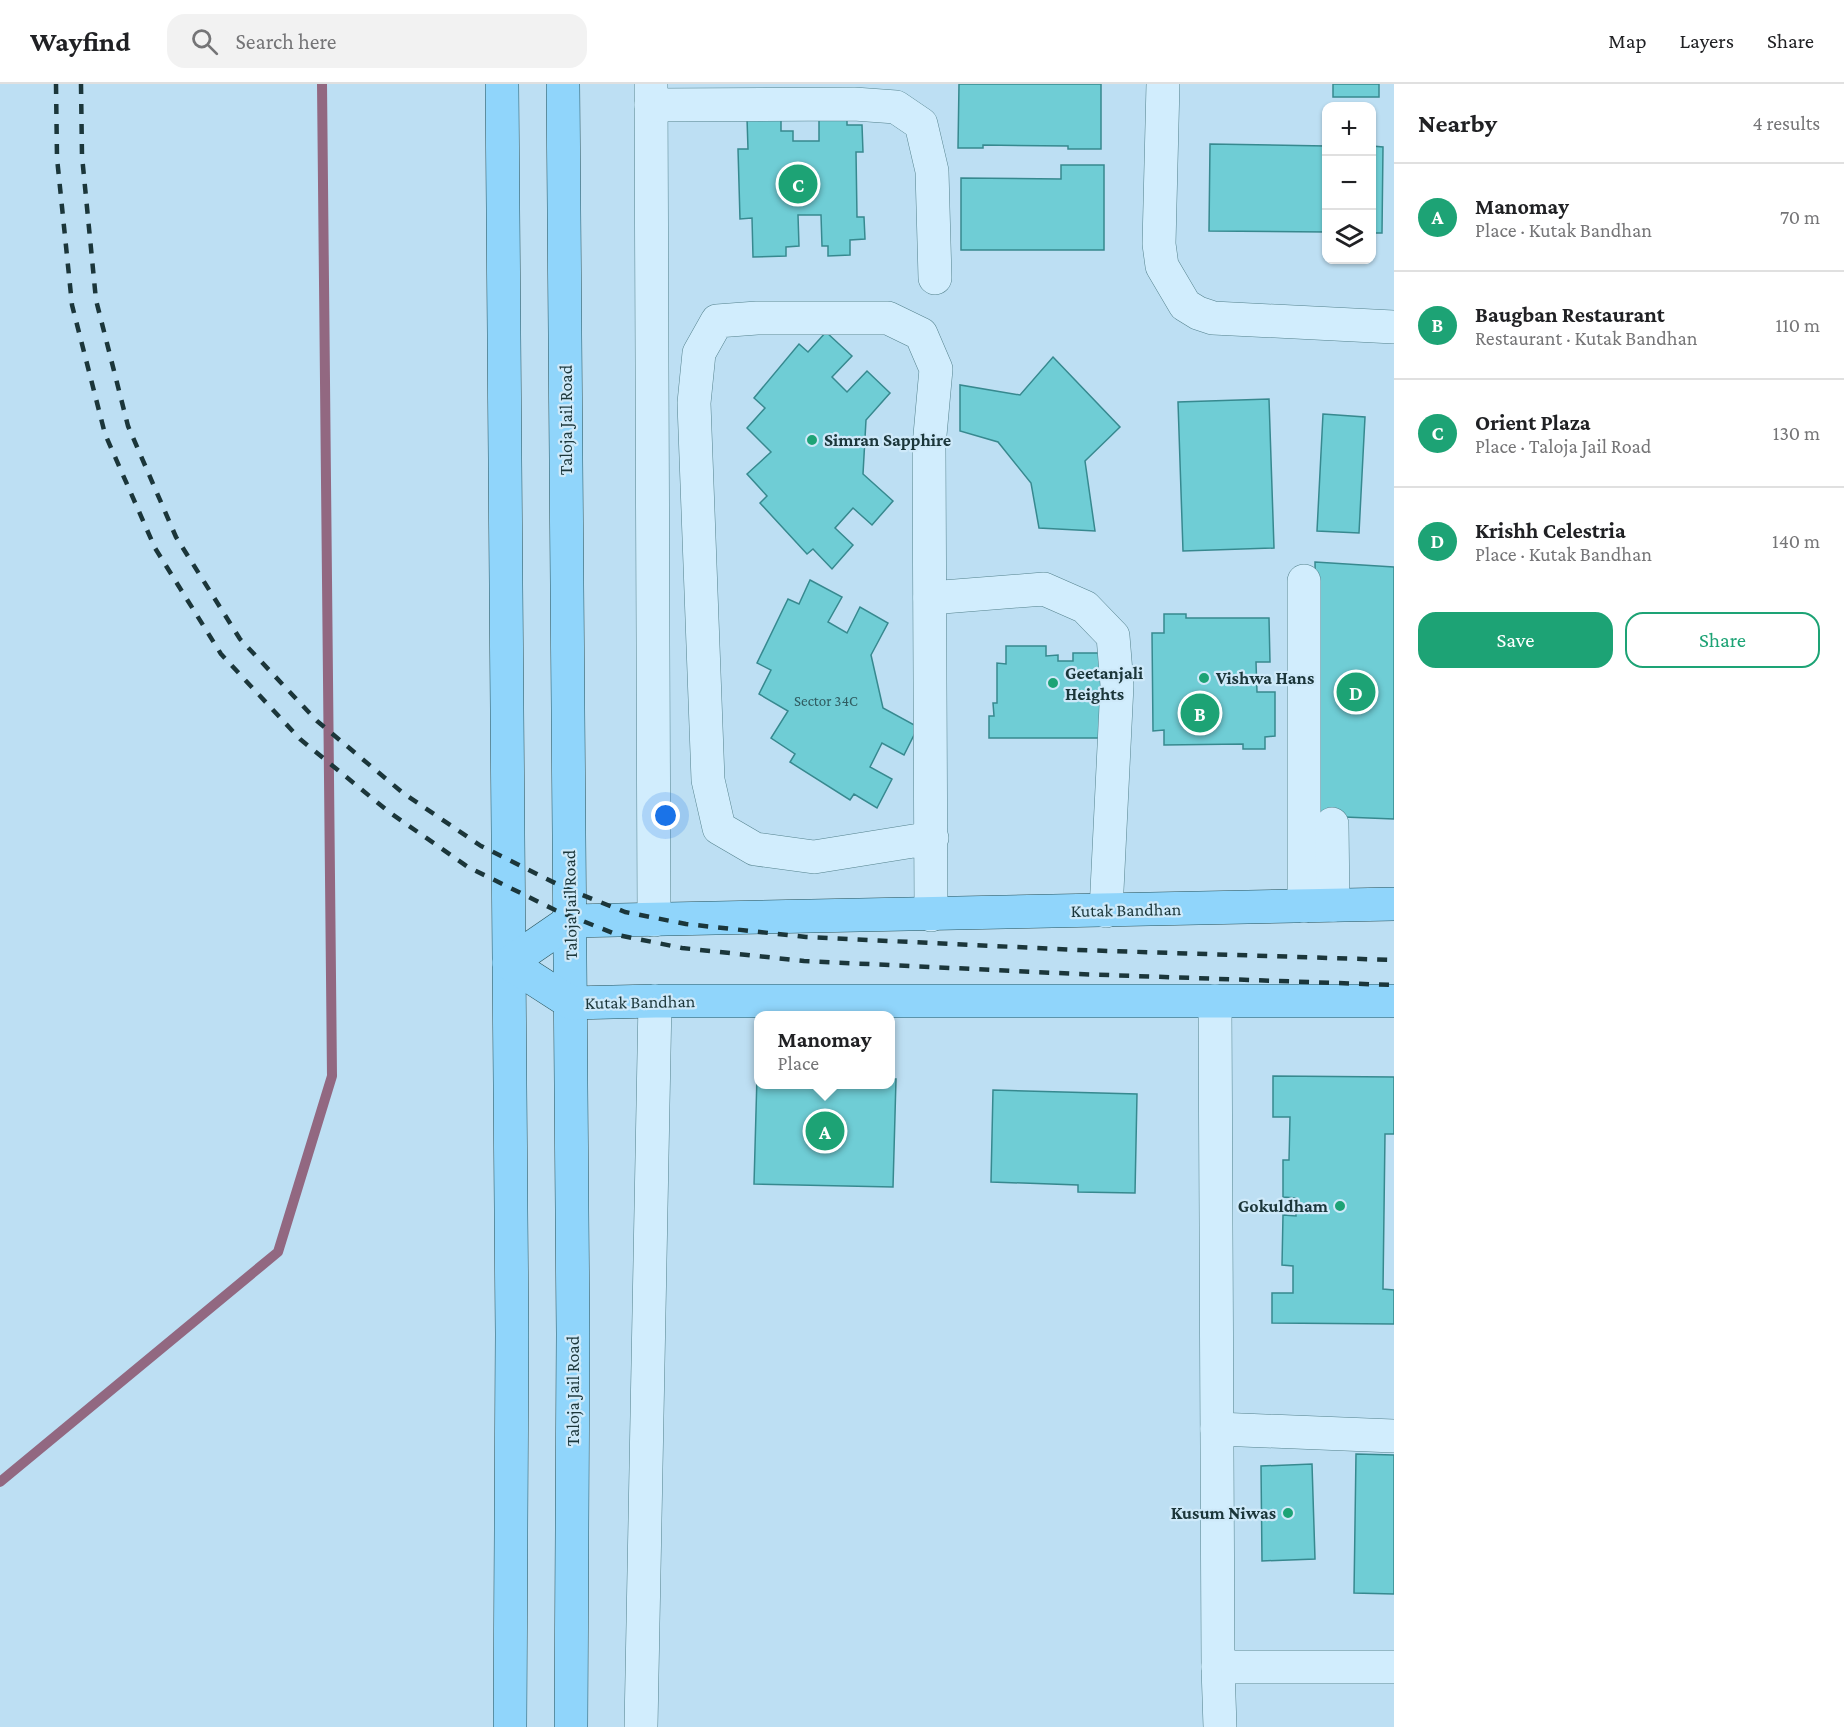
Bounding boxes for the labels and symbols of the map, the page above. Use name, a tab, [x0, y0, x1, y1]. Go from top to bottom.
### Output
pin: C	[778, 162, 818, 206]
street label: Taloja Jail Road	[556, 364, 577, 475]
place label: Simran Sapphire	[824, 430, 951, 450]
marker: Simran Sapphire	[805, 433, 819, 447]
place label: Geetanjali Heights	[1065, 663, 1144, 704]
place label: Vishwa Hans	[1215, 668, 1314, 688]
pin: D	[1336, 670, 1376, 714]
marker: Vishwa Hans	[1197, 671, 1211, 685]
marker: Geetanjali Heights	[1046, 676, 1060, 690]
pin: B	[1180, 690, 1220, 736]
house number: Sector 34C	[794, 693, 858, 709]
your location	[651, 801, 680, 830]
street label: Taloja Jail Road	[559, 849, 582, 960]
street label: Kutak Bandhan	[1070, 899, 1182, 921]
street label: Kutak Bandhan	[584, 991, 696, 1013]
pin: A	[806, 1108, 844, 1154]
place label: Gokuldham	[1238, 1196, 1329, 1216]
marker: Gokuldham	[1333, 1199, 1347, 1213]
street label: Taloja Jail Road	[563, 1335, 584, 1446]
place label: Kusum Niwas	[1171, 1503, 1276, 1523]
marker: Kusum Niwas	[1281, 1506, 1295, 1520]

